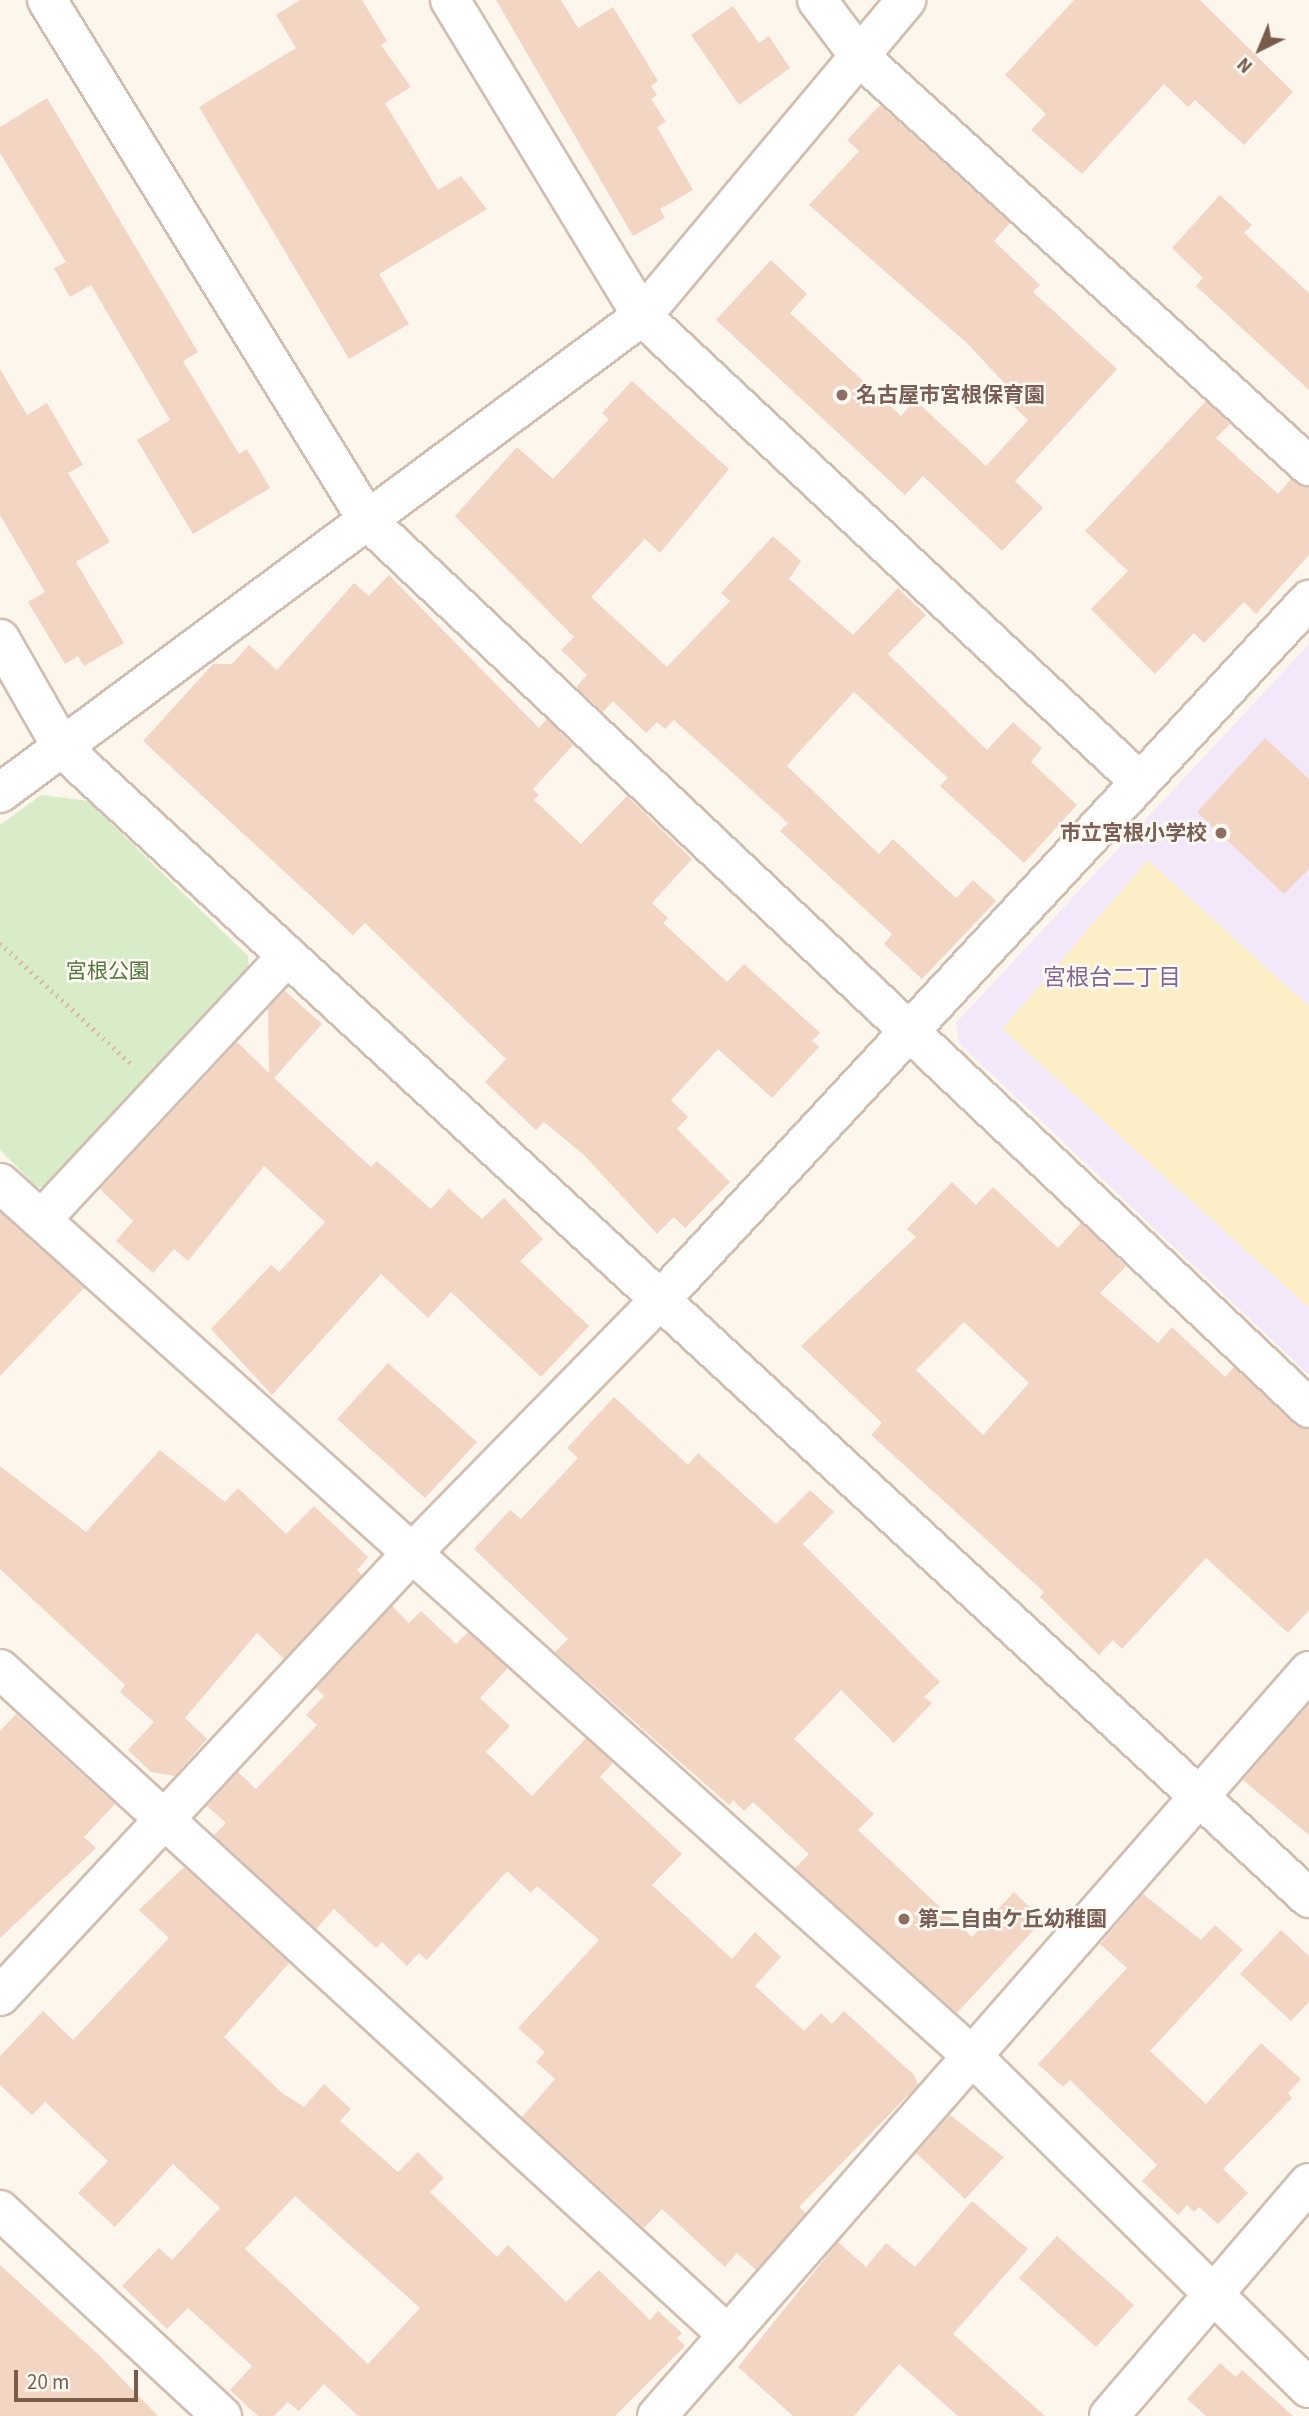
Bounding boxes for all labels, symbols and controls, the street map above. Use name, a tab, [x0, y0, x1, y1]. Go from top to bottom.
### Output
north arrow	[1225, 14, 1295, 84]
text: N	[1232, 51, 1259, 79]
place label: 名古屋市宮根保育園	[856, 382, 1045, 408]
marker: 名古屋市宮根保育園	[834, 387, 850, 403]
place label: 市立宮根小学校	[1060, 820, 1207, 846]
marker: 市立宮根小学校	[1213, 825, 1229, 841]
park label: 宮根公園	[66, 958, 150, 984]
district label: 宮根台二丁目	[1043, 964, 1181, 992]
place label: 第二自由ケ丘幼稚園	[918, 1906, 1107, 1932]
marker: 第二自由ケ丘幼稚園	[896, 1911, 912, 1927]
scale bar	[18, 2356, 142, 2400]
text: 20 m	[27, 2367, 69, 2397]

